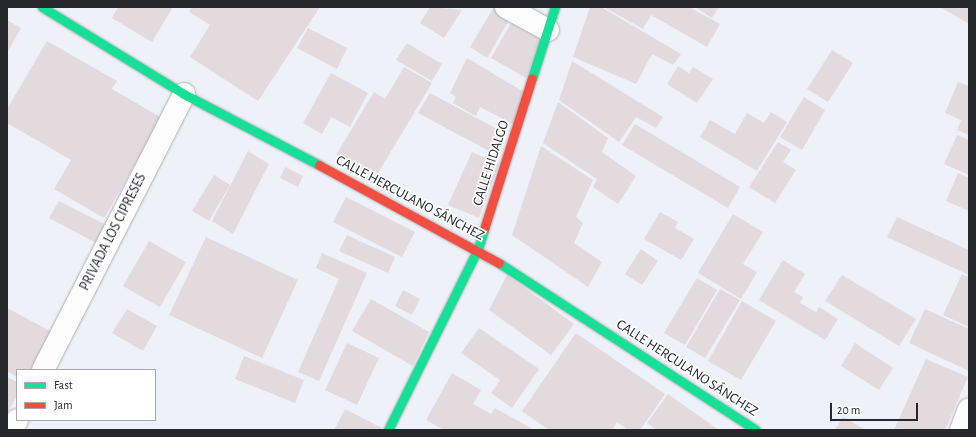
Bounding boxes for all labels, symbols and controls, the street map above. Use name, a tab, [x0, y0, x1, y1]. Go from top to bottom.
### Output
street label: CALLE HIDALGO	[469, 118, 513, 208]
street label: CALLE HERCULANO SÁNCHEZ	[333, 152, 487, 244]
street label: PRIVADA LOS CIPRESES	[76, 171, 150, 293]
street label: CALLE HERCULANO SÁNCHEZ	[613, 316, 761, 420]
legend	[16, 369, 156, 421]
text: Fast	[54, 379, 73, 391]
scale bar	[832, 395, 920, 421]
text: Jam	[54, 399, 73, 411]
text: 20 m	[837, 404, 860, 416]

